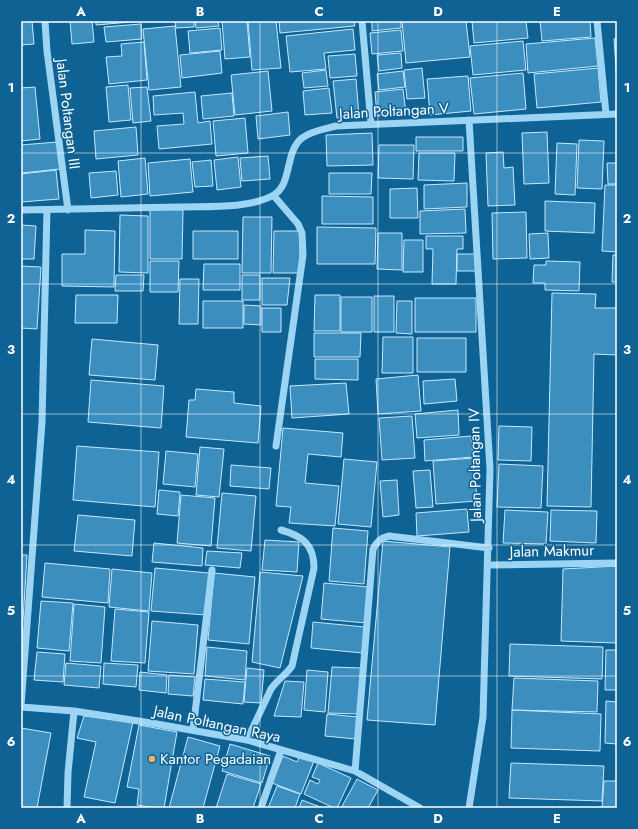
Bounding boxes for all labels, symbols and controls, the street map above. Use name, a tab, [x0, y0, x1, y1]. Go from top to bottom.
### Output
text: A	[75, 2, 86, 21]
text: B	[196, 2, 205, 21]
text: C	[314, 2, 324, 21]
text: D	[433, 2, 443, 21]
text: E	[553, 2, 561, 21]
street label: Jalan Poltangan III	[50, 56, 86, 170]
text: 1	[8, 78, 14, 97]
text: 1	[624, 78, 630, 97]
street label: Jalan Poltangan V	[337, 97, 450, 125]
text: 2	[7, 209, 15, 228]
text: 2	[623, 209, 631, 228]
text: 3	[7, 340, 15, 359]
text: 3	[623, 340, 631, 359]
street label: Jalan Poltangan IV	[463, 408, 487, 524]
text: 4	[6, 470, 16, 489]
text: 4	[622, 470, 632, 489]
street label: Jalan Makmur	[508, 539, 595, 563]
text: 5	[7, 601, 15, 620]
text: 5	[623, 601, 631, 620]
street label: Jalan Poltangan Raya	[149, 699, 283, 748]
text: 6	[7, 732, 16, 751]
text: 6	[623, 732, 632, 751]
place label: Kantor Pegadaian	[160, 748, 271, 770]
marker: Kantor Pegadaian	[147, 754, 157, 764]
text: A	[75, 809, 86, 828]
text: B	[196, 809, 205, 828]
text: C	[314, 809, 324, 828]
text: D	[433, 809, 443, 828]
text: E	[553, 809, 561, 828]

